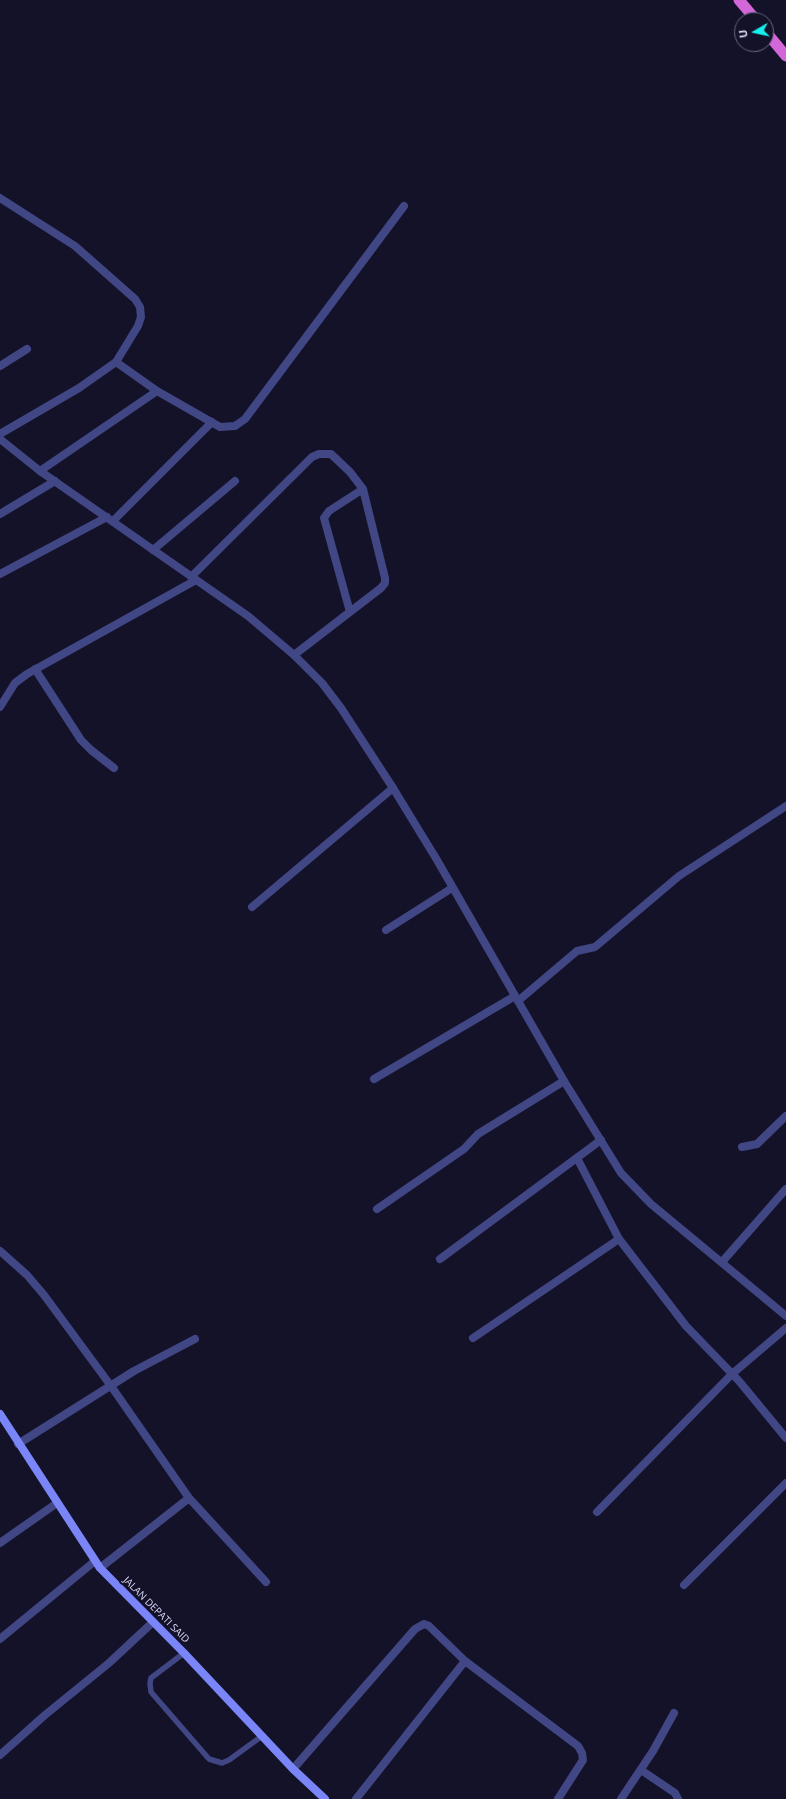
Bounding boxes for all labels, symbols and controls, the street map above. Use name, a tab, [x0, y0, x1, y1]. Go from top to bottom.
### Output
north arrow	[734, 12, 774, 52]
text: U	[735, 29, 751, 39]
street label: JALAN DEPATI SAID	[120, 1574, 192, 1646]

